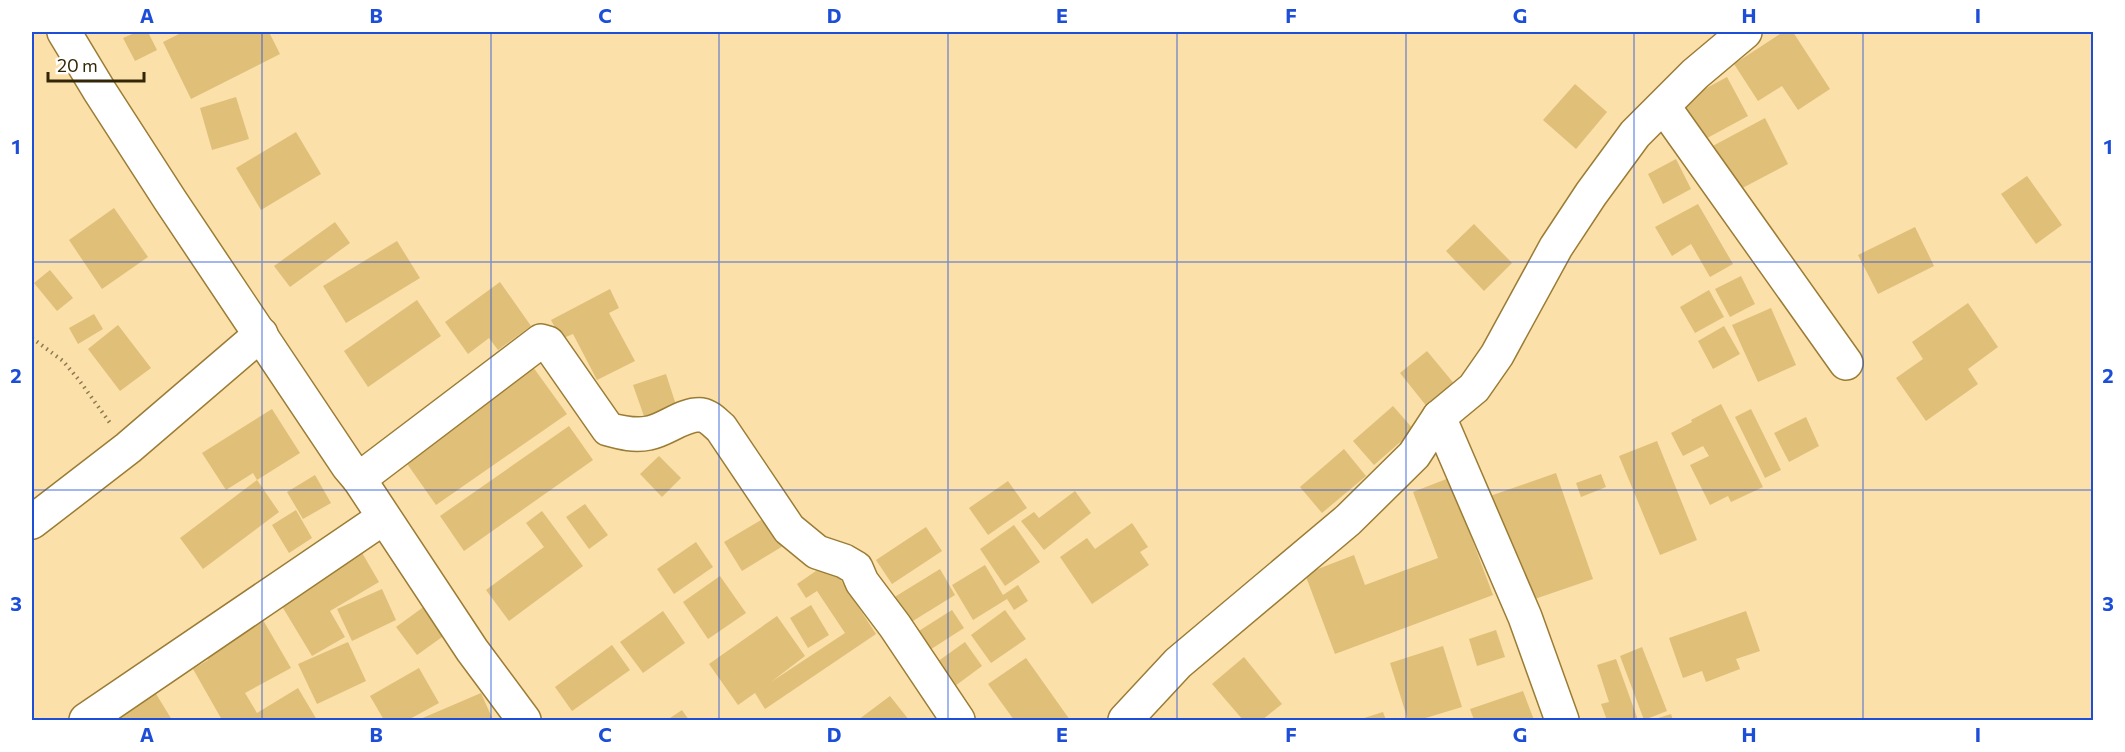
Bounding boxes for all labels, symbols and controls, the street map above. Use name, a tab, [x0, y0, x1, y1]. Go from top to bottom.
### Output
text: A	[140, 3, 154, 27]
text: B	[369, 3, 383, 27]
text: C	[598, 3, 612, 27]
text: D	[827, 3, 841, 27]
text: E	[1056, 3, 1068, 27]
text: F	[1285, 3, 1297, 27]
text: G	[1513, 3, 1527, 27]
text: H	[1742, 3, 1757, 27]
text: I	[1975, 3, 1981, 27]
scale bar	[48, 45, 144, 83]
text: 20 m	[57, 54, 98, 76]
text: 1	[11, 134, 21, 158]
text: 1	[2103, 134, 2113, 158]
text: 2	[10, 363, 22, 387]
text: 2	[2102, 363, 2114, 387]
text: 3	[10, 591, 22, 615]
text: 3	[2102, 591, 2114, 615]
text: A	[140, 722, 154, 746]
text: B	[369, 722, 383, 746]
text: C	[598, 722, 612, 746]
text: D	[827, 722, 841, 746]
text: E	[1056, 722, 1068, 746]
text: F	[1285, 722, 1297, 746]
text: G	[1513, 722, 1527, 746]
text: H	[1742, 722, 1757, 746]
text: I	[1975, 722, 1981, 746]

